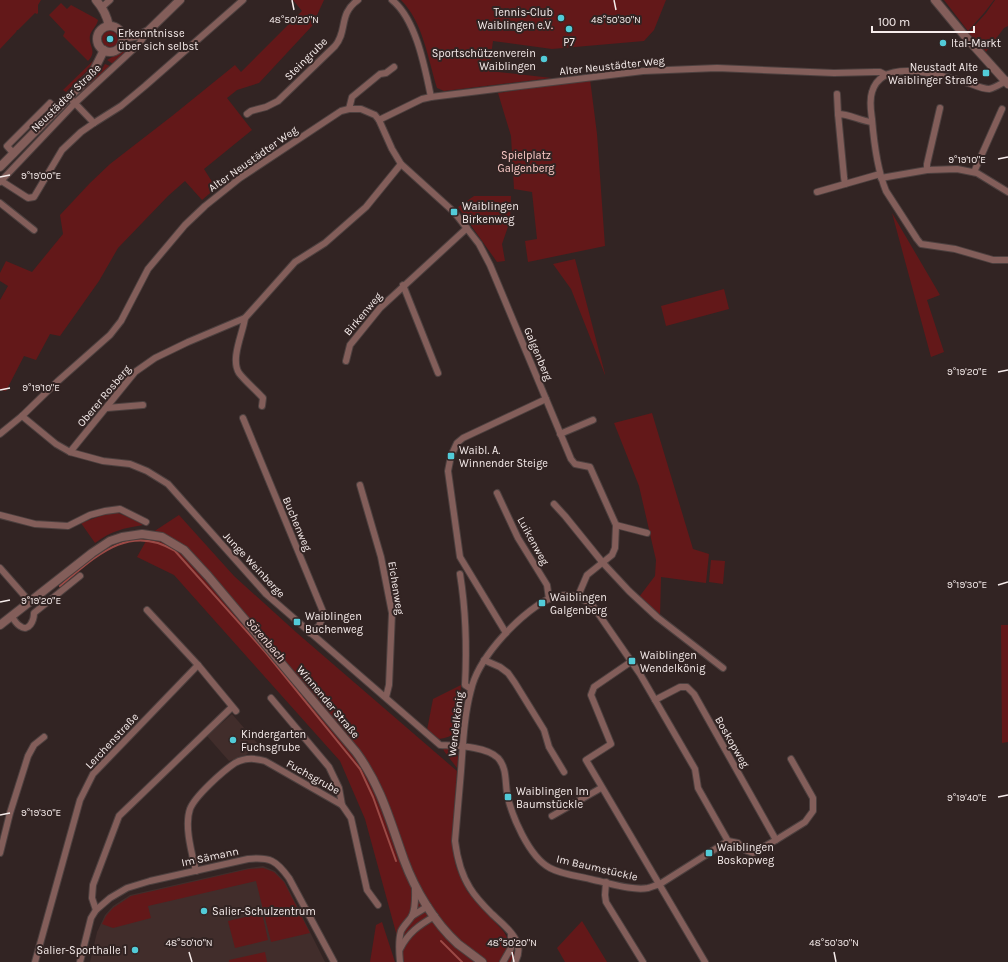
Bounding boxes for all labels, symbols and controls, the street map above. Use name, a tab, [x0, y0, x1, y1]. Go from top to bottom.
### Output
place label: Tennis-Club Waiblingen e.V.	[478, 6, 553, 32]
scale bar	[872, 8, 974, 34]
marker: Tennis-Club Waiblingen e.V.	[556, 13, 566, 23]
text: 48°50'20"N	[269, 14, 319, 26]
text: 48°50'30"N	[591, 14, 641, 26]
text: 100 m	[878, 15, 910, 29]
marker: P7	[564, 24, 574, 34]
place label: Erkenntnisse über sich selbst	[118, 27, 198, 53]
marker: Erkenntnisse über sich selbst	[105, 34, 115, 44]
street label: Steingrube	[282, 35, 330, 83]
place label: P7	[563, 36, 575, 49]
place label: Ital-Markt	[951, 37, 1001, 50]
marker: Ital-Markt	[938, 38, 948, 48]
place label: Sportschützenverein Waiblingen	[432, 47, 536, 73]
marker: Sportschützenverein Waiblingen	[539, 54, 549, 64]
street label: Alter Neustädter Weg	[559, 54, 666, 78]
street label: Neustädter Straße	[28, 61, 104, 135]
place label: Neustadt Alte Waiblinger Straße	[888, 61, 978, 87]
marker: Neustadt Alte Waiblinger Straße	[981, 68, 991, 78]
street label: Alter Neustädter Weg	[206, 123, 301, 195]
park label: Spielplatz Galgenberg	[498, 149, 555, 175]
text: 9°19'10"E	[948, 154, 986, 166]
text: 9°19'00"E	[21, 170, 61, 182]
place label: Waiblingen Birkenweg	[462, 200, 519, 226]
marker: Waiblingen Birkenweg	[449, 207, 459, 217]
street label: Birkenweg	[341, 289, 385, 338]
street label: Galgenberg	[521, 325, 555, 383]
street label: Oberer Rosberg	[75, 362, 134, 429]
text: 9°19'20"E	[947, 366, 987, 378]
text: 9°19'10"E	[22, 382, 60, 394]
place label: Waibl. A. Winnender Steige	[459, 444, 548, 470]
marker: Waibl. A. Winnender Steige	[446, 451, 456, 461]
street label: Buchenweg	[280, 495, 315, 554]
street label: Luikenweg	[514, 514, 552, 568]
street label: Junge Weinberge	[220, 529, 288, 601]
street label: Eichenweg	[385, 560, 407, 616]
text: 9°19'30"E	[947, 579, 987, 591]
place label: Waiblingen Galgenberg	[550, 591, 608, 617]
text: 9°19'20"E	[21, 595, 61, 607]
marker: Waiblingen Galgenberg	[537, 598, 547, 608]
place label: Waiblingen Buchenweg	[305, 610, 364, 636]
water label: Sörenbach	[243, 615, 289, 665]
marker: Waiblingen Buchenweg	[292, 617, 302, 627]
place label: Waiblingen Wendelkönig	[640, 649, 706, 675]
marker: Waiblingen Wendelkönig	[627, 656, 637, 666]
street label: Winnender Straße	[294, 663, 362, 741]
street label: Wendelkönig	[446, 690, 467, 757]
street label: Lerchenstraße	[83, 710, 141, 772]
street label: Boskopweg	[712, 714, 752, 771]
place label: Kindergarten Fuchsgrube	[241, 728, 306, 754]
marker: Kindergarten Fuchsgrube	[228, 735, 238, 745]
street label: Fuchsgrube	[284, 757, 342, 797]
place label: Waiblingen Im Baumstückle	[516, 785, 589, 811]
marker: Waiblingen Im Baumstückle	[503, 792, 513, 802]
text: 9°19'40"E	[947, 792, 987, 804]
text: 9°19'30"E	[21, 807, 61, 819]
place label: Waiblingen Boskopweg	[717, 841, 775, 867]
street label: Im Sämann	[180, 845, 240, 869]
marker: Waiblingen Boskopweg	[704, 848, 714, 858]
street label: Im Baumstückle	[555, 852, 639, 884]
place label: Salier-Schulzentrum	[212, 905, 316, 918]
marker: Salier-Schulzentrum	[199, 906, 209, 916]
text: 48°50'10"N	[165, 937, 213, 949]
text: 48°50'20"N	[487, 937, 537, 949]
text: 48°50'30"N	[809, 937, 859, 949]
place label: Salier-Sporthalle 1	[37, 944, 127, 957]
marker: Salier-Sporthalle 1	[130, 945, 140, 955]

